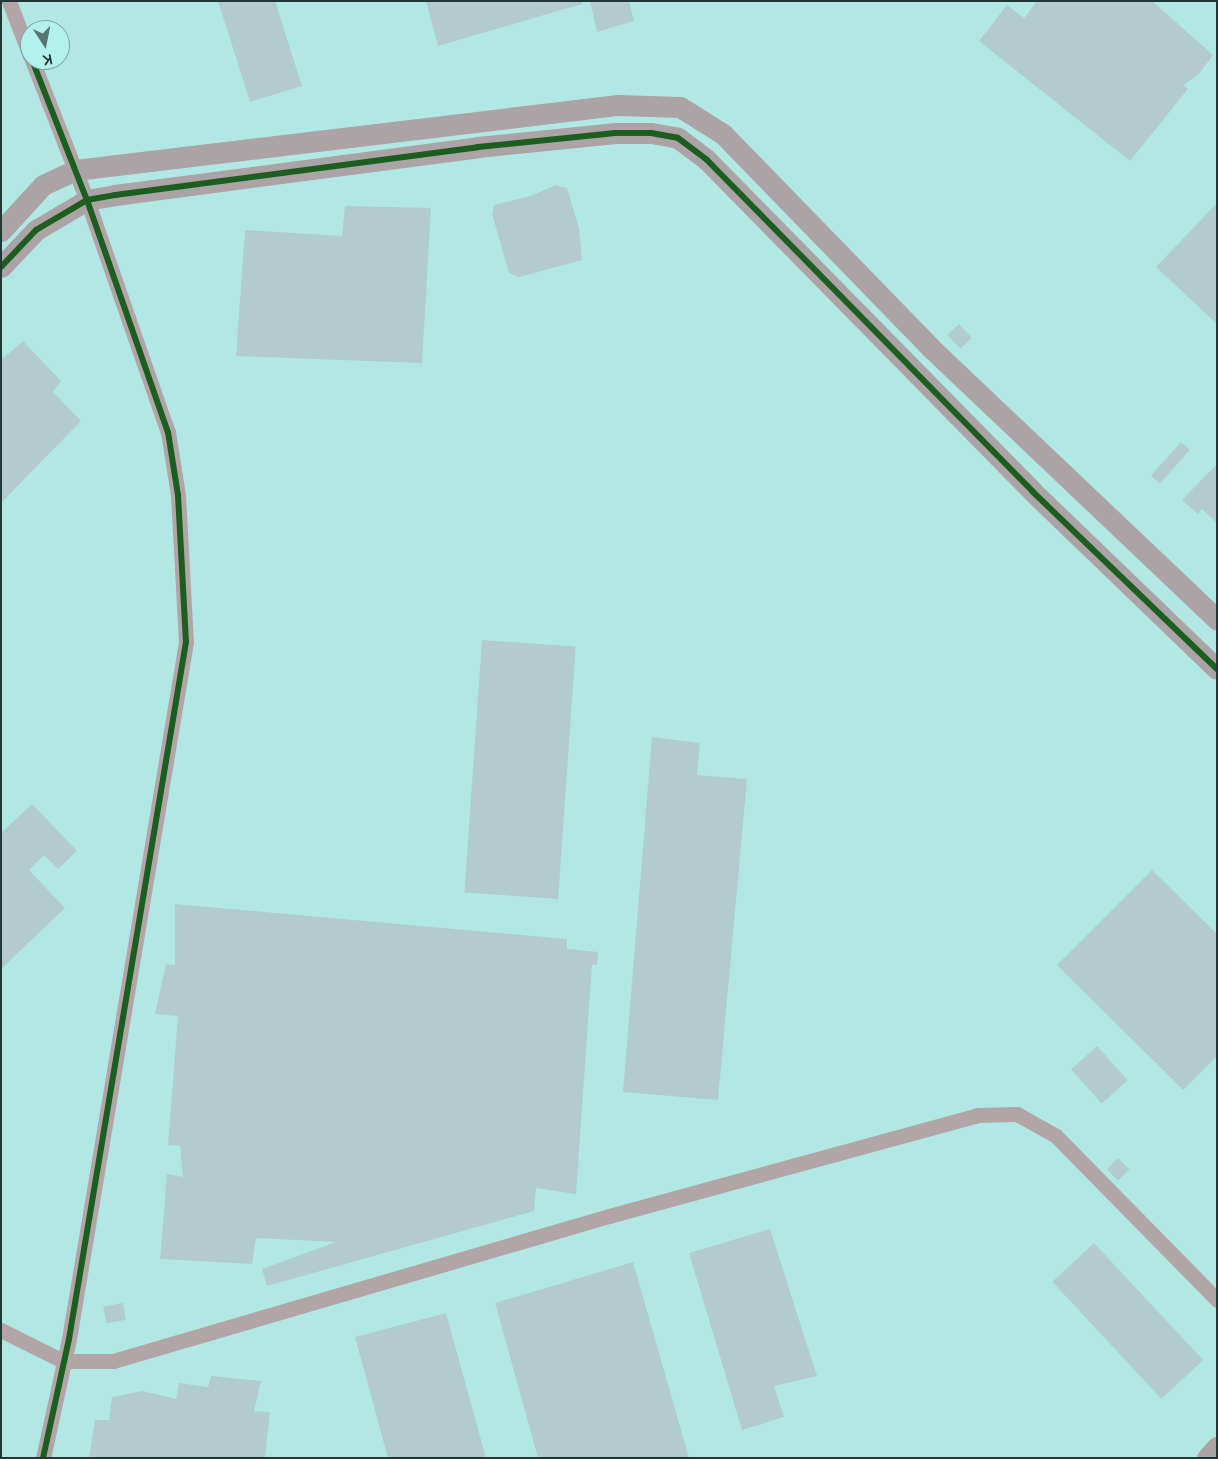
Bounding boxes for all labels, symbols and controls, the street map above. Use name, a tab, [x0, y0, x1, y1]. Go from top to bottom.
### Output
north arrow	[20, 20, 70, 70]
text: K	[42, 50, 54, 68]

